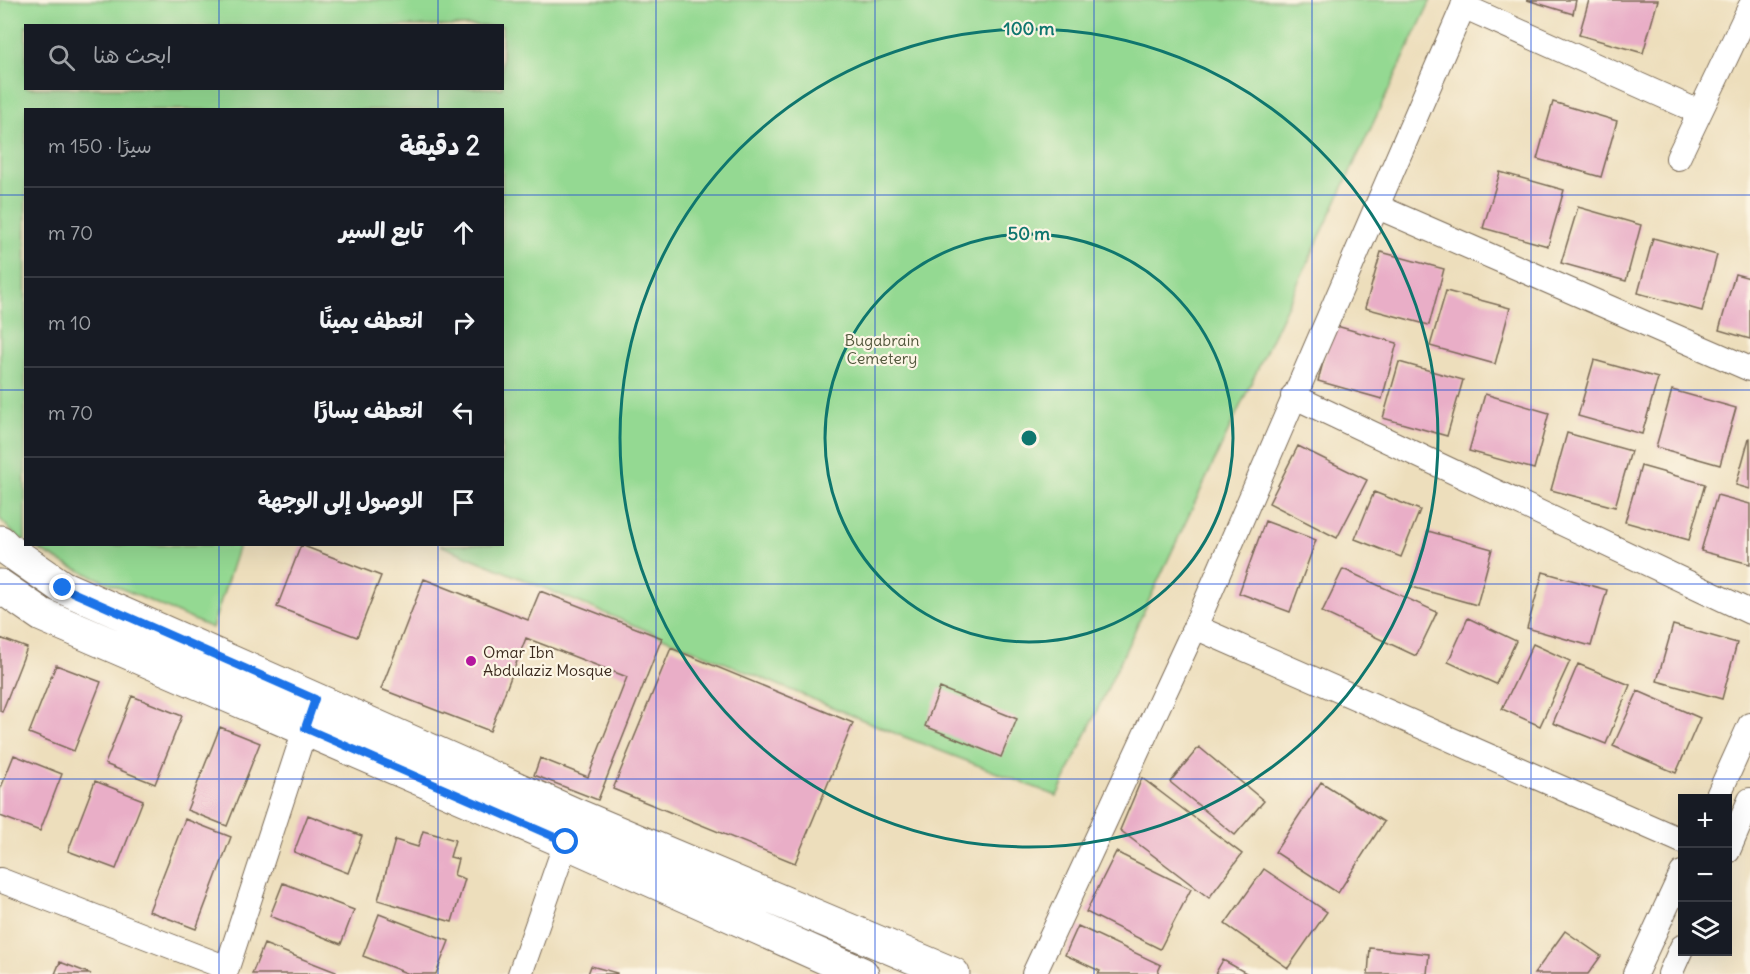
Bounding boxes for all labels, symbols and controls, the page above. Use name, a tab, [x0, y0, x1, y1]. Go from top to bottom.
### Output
text: 100 m	[1004, 17, 1055, 40]
search box	[24, 24, 504, 90]
icon: search	[45, 41, 78, 74]
text: ابحث هنا	[93, 41, 172, 69]
text: 2 دقيقة	[400, 129, 480, 162]
text: سيرًا · 150 m	[48, 133, 152, 158]
text: تابع السير	[339, 216, 423, 244]
icon: ahead	[447, 216, 480, 249]
text: 70 m	[48, 220, 93, 245]
text: 50 m	[1008, 222, 1050, 245]
text: انعطف يمينًا	[320, 306, 423, 334]
icon: right	[447, 306, 480, 339]
text: 10 m	[48, 310, 91, 335]
park label: Bugabrain Cemetery	[845, 330, 920, 368]
text: انعطف يسارًا	[314, 396, 423, 424]
icon: left	[447, 396, 480, 429]
text: 70 m	[48, 400, 93, 425]
centre of rings	[1019, 428, 1039, 448]
text: الوصول إلى الوجهة	[258, 486, 423, 514]
icon: arrive	[447, 486, 480, 519]
route end	[49, 574, 75, 600]
place label: Omar Ibn Abdulaziz Mosque	[483, 642, 612, 680]
marker: Omar Ibn Abdulaziz Mosque	[464, 654, 478, 668]
map controls	[1678, 794, 1732, 956]
button: +	[1678, 794, 1732, 848]
route start	[552, 828, 578, 854]
button: −	[1678, 848, 1732, 902]
button: layers	[1678, 902, 1732, 956]

